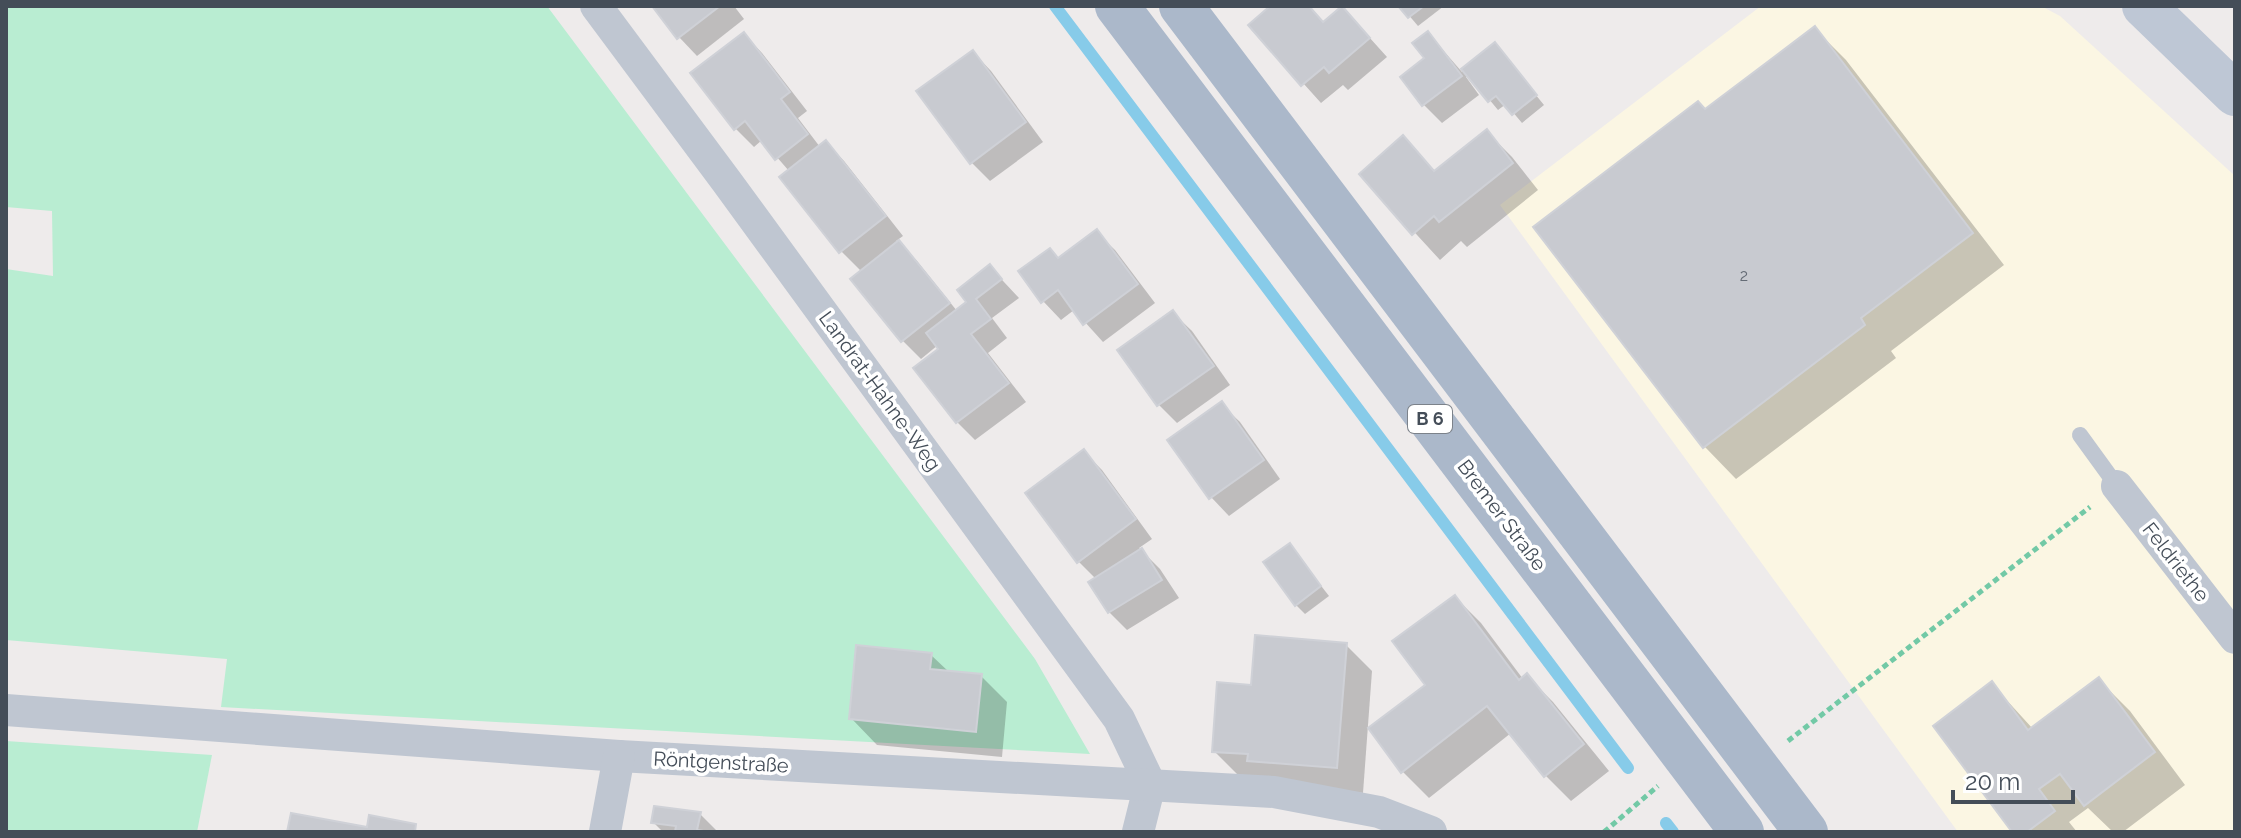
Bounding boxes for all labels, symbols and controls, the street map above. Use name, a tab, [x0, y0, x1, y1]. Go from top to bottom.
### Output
house number: 2	[1740, 266, 1748, 285]
street label: Landrat-Hahne-Weg	[814, 306, 946, 476]
road number: B 6	[1408, 405, 1452, 433]
street label: Bremer Straße	[1452, 455, 1552, 575]
street label: Feldriethe	[2138, 518, 2215, 607]
street label: Röntgenstraße	[653, 746, 790, 778]
scale bar	[1953, 754, 2073, 804]
text: 20 m	[1965, 767, 2020, 796]

